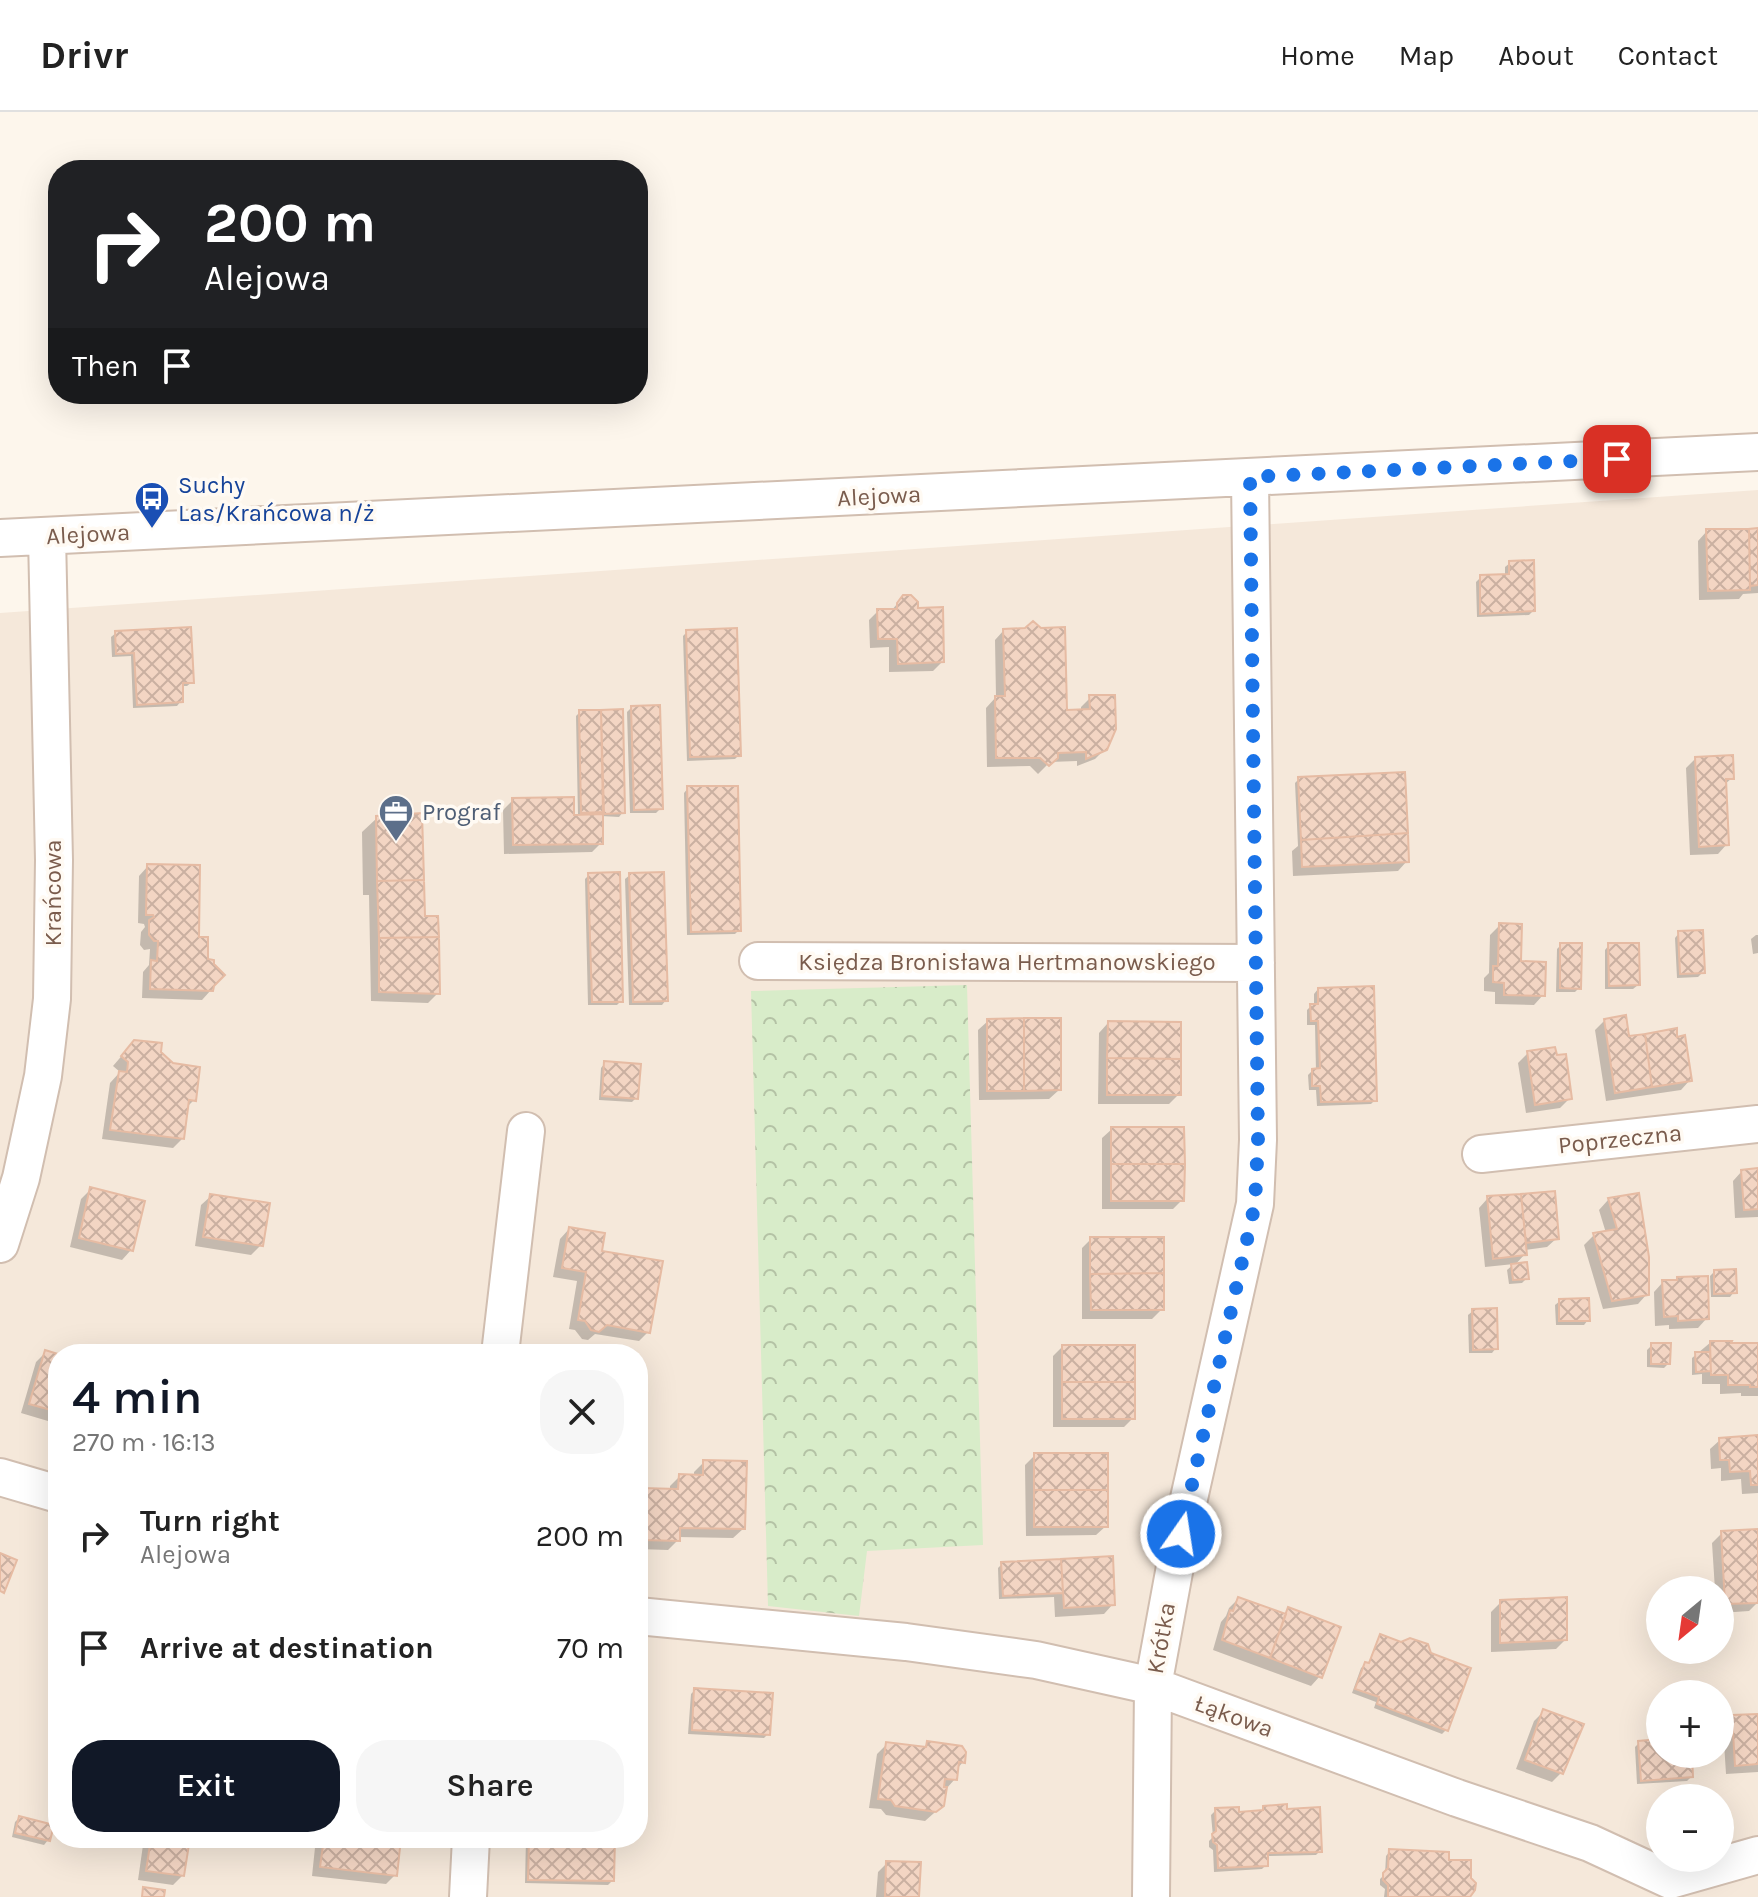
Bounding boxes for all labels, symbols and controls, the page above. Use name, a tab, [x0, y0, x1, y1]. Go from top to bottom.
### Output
text: Drivr	[40, 33, 128, 78]
text: Home	[1280, 39, 1355, 72]
text: Map	[1399, 39, 1454, 72]
text: About	[1498, 39, 1574, 72]
text: Contact	[1618, 39, 1718, 72]
text: 200 m	[204, 190, 376, 255]
icon: right	[72, 192, 176, 296]
text: Alejowa	[204, 257, 330, 299]
icon: arrive	[155, 344, 199, 388]
text: Then	[72, 348, 139, 384]
pin	[1583, 425, 1651, 493]
icon: arrive	[1595, 437, 1639, 481]
place label: Suchy Las/Krańcowa n/ż	[178, 471, 374, 527]
bus stop icon: Suchy Las/Krańcowa n/ż	[133, 480, 171, 530]
street label: Alejowa	[836, 480, 922, 512]
street label: Alejowa	[45, 518, 131, 550]
office icon: Prograf	[377, 793, 415, 843]
place label: Prograf	[422, 798, 502, 826]
street label: Krańcowa	[39, 839, 67, 947]
street label: Księdza Bronisława Hertmanowskiego	[798, 948, 1216, 976]
street label: Poprzeczna	[1557, 1119, 1683, 1159]
text: 4 min	[72, 1369, 202, 1425]
button: close	[540, 1370, 624, 1454]
text: 270 m · 16:13	[72, 1427, 216, 1458]
position arrow	[1139, 1492, 1223, 1576]
text: Turn right	[140, 1503, 280, 1539]
icon: right	[72, 1514, 116, 1558]
text: 200 m	[536, 1518, 624, 1554]
text: Alejowa	[140, 1539, 231, 1570]
north arrow	[1646, 1576, 1734, 1664]
map controls	[1646, 1576, 1734, 1872]
street label: Krótka	[1141, 1600, 1181, 1676]
icon: arrive	[72, 1626, 116, 1670]
text: Arrive at destination	[140, 1630, 434, 1666]
text: 70 m	[557, 1630, 624, 1666]
button: +	[1646, 1680, 1734, 1768]
street label: Łąkowa	[1191, 1689, 1277, 1743]
button: Exit	[72, 1740, 340, 1832]
button: Share	[356, 1740, 624, 1832]
button: −	[1646, 1784, 1734, 1872]

